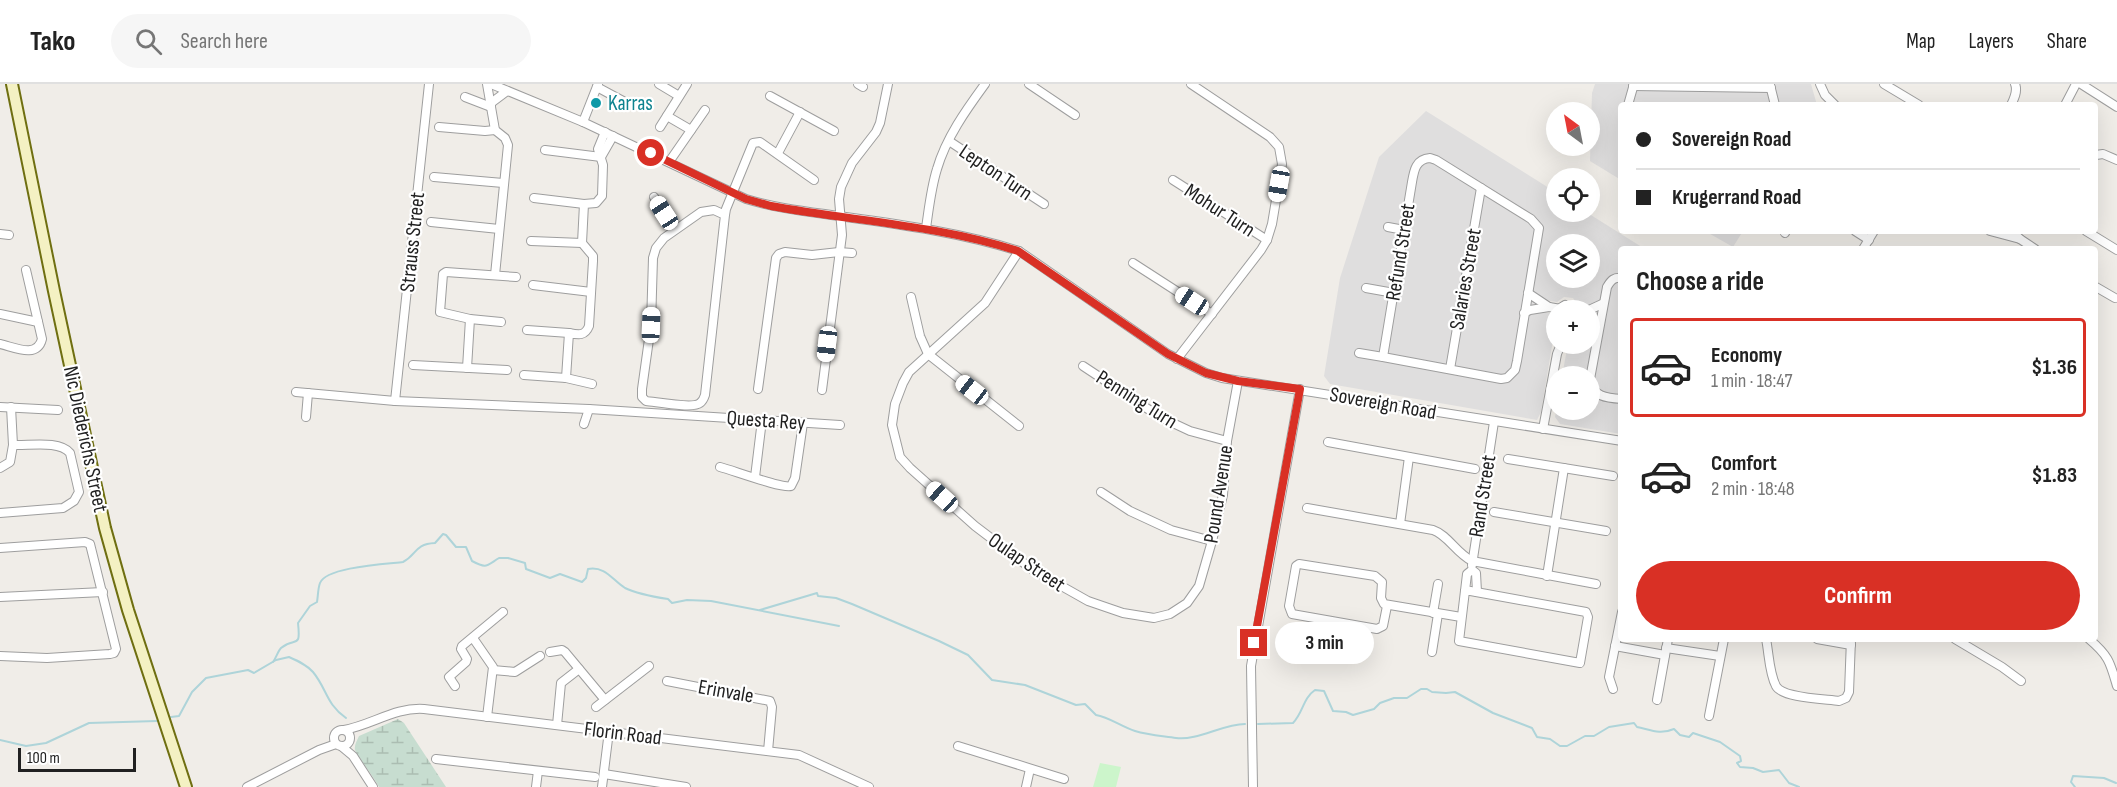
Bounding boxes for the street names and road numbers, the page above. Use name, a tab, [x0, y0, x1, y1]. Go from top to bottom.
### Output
street label: Lepton Turn	[954, 139, 1037, 206]
street label: Mohur Turn	[1180, 178, 1260, 242]
street label: Strauss Street	[395, 191, 430, 293]
street label: Refund Street	[1380, 202, 1421, 302]
street label: Salaries Street	[1444, 226, 1487, 332]
street label: Nic Diederichs Street	[58, 364, 113, 514]
street label: Penning Turn	[1092, 365, 1182, 434]
street label: Sovereign Road	[1328, 382, 1438, 425]
street label: Questa Rey	[726, 405, 806, 436]
street label: Pound Avenue	[1198, 443, 1239, 545]
street label: Rand Street	[1464, 453, 1501, 539]
street label: Oulap Street	[983, 528, 1070, 597]
street label: Erinvale	[696, 674, 756, 709]
street label: Florin Road	[583, 716, 663, 751]

